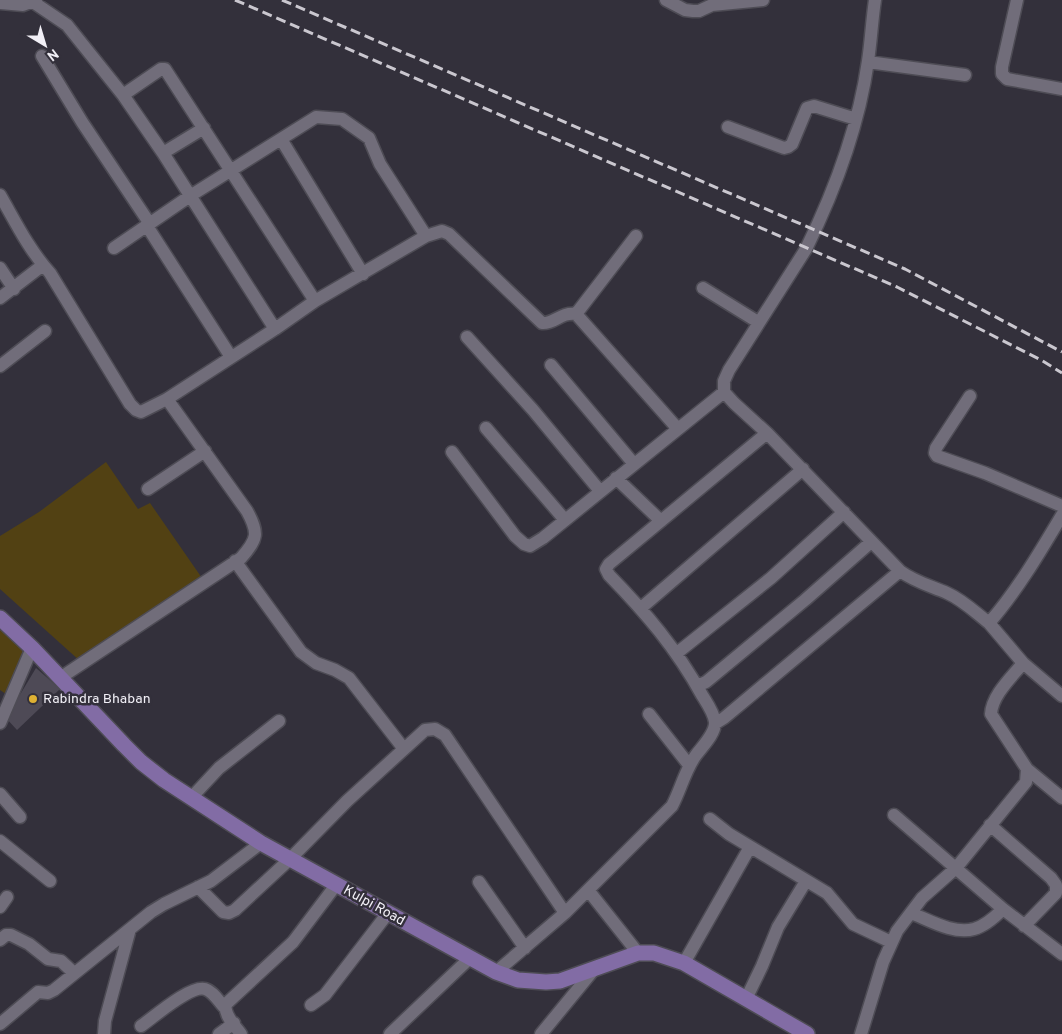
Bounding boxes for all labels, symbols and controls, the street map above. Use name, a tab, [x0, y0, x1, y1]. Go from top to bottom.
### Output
north arrow	[20, 20, 70, 70]
text: N	[43, 44, 61, 64]
place label: Rabindra Bhaban	[43, 691, 151, 708]
marker: Rabindra Bhaban	[27, 693, 39, 705]
street label: Kulpi Road	[340, 882, 408, 930]

